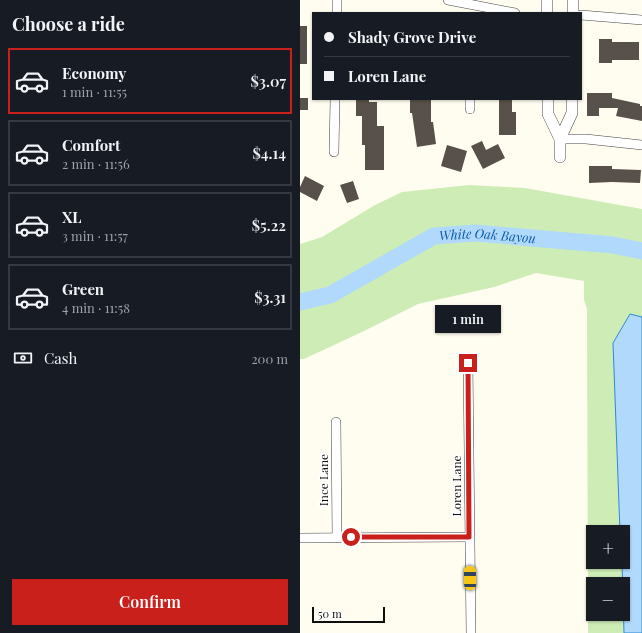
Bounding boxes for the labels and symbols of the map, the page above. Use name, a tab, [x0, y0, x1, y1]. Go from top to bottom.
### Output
water label: White Oak Bayou	[438, 224, 537, 246]
callout: 1 min	[435, 305, 501, 333]
route end	[459, 354, 477, 372]
street label: Ince Lane	[315, 454, 331, 506]
street label: Loren Lane	[448, 455, 464, 517]
route start	[342, 528, 360, 546]
car	[464, 566, 476, 590]
scale bar	[312, 605, 385, 624]

